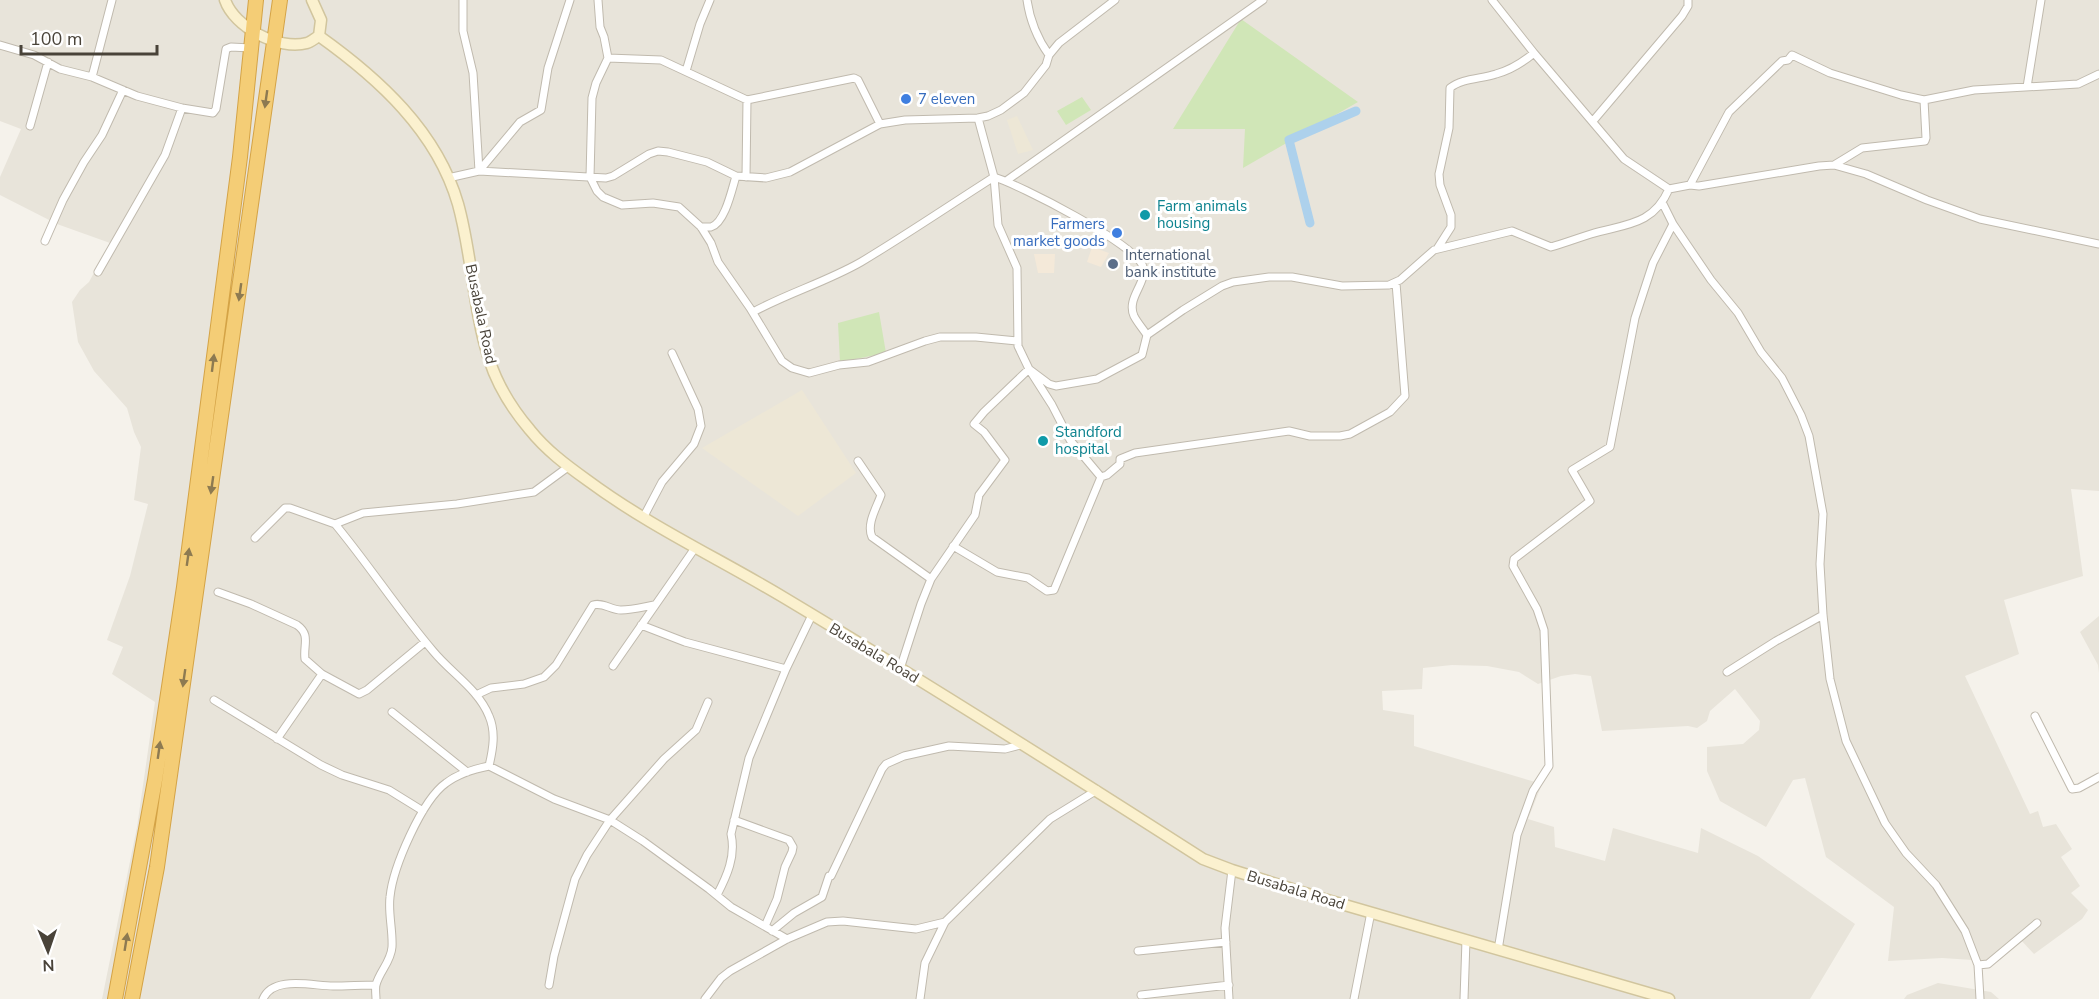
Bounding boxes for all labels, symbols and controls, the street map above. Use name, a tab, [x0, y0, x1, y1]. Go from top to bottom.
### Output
scale bar	[21, 18, 158, 56]
text: 100 m	[30, 27, 82, 51]
one-way arrow	[262, 89, 271, 108]
place label: 7 eleven	[918, 89, 975, 109]
marker: 7 eleven	[899, 92, 913, 106]
place label: Farm animals housing	[1157, 196, 1247, 233]
marker: Farm animals housing	[1138, 208, 1152, 222]
place label: Farmers market goods	[1013, 214, 1105, 251]
marker: Farmers market goods	[1110, 226, 1124, 240]
place label: International bank institute	[1125, 245, 1216, 282]
marker: International bank institute	[1106, 257, 1120, 271]
street label: Busabala Road	[461, 262, 501, 366]
one-way arrow	[235, 283, 244, 302]
one-way arrow	[209, 354, 218, 373]
place label: Standford hospital	[1055, 422, 1122, 459]
marker: Standford hospital	[1036, 434, 1050, 448]
one-way arrow	[207, 476, 216, 495]
one-way arrow	[183, 547, 192, 566]
street label: Busabala Road	[825, 618, 923, 688]
one-way arrow	[180, 669, 189, 688]
one-way arrow	[155, 740, 164, 759]
street label: Busabala Road	[1245, 866, 1347, 914]
north arrow	[18, 921, 78, 981]
one-way arrow	[122, 932, 131, 951]
text: N	[42, 954, 55, 976]

